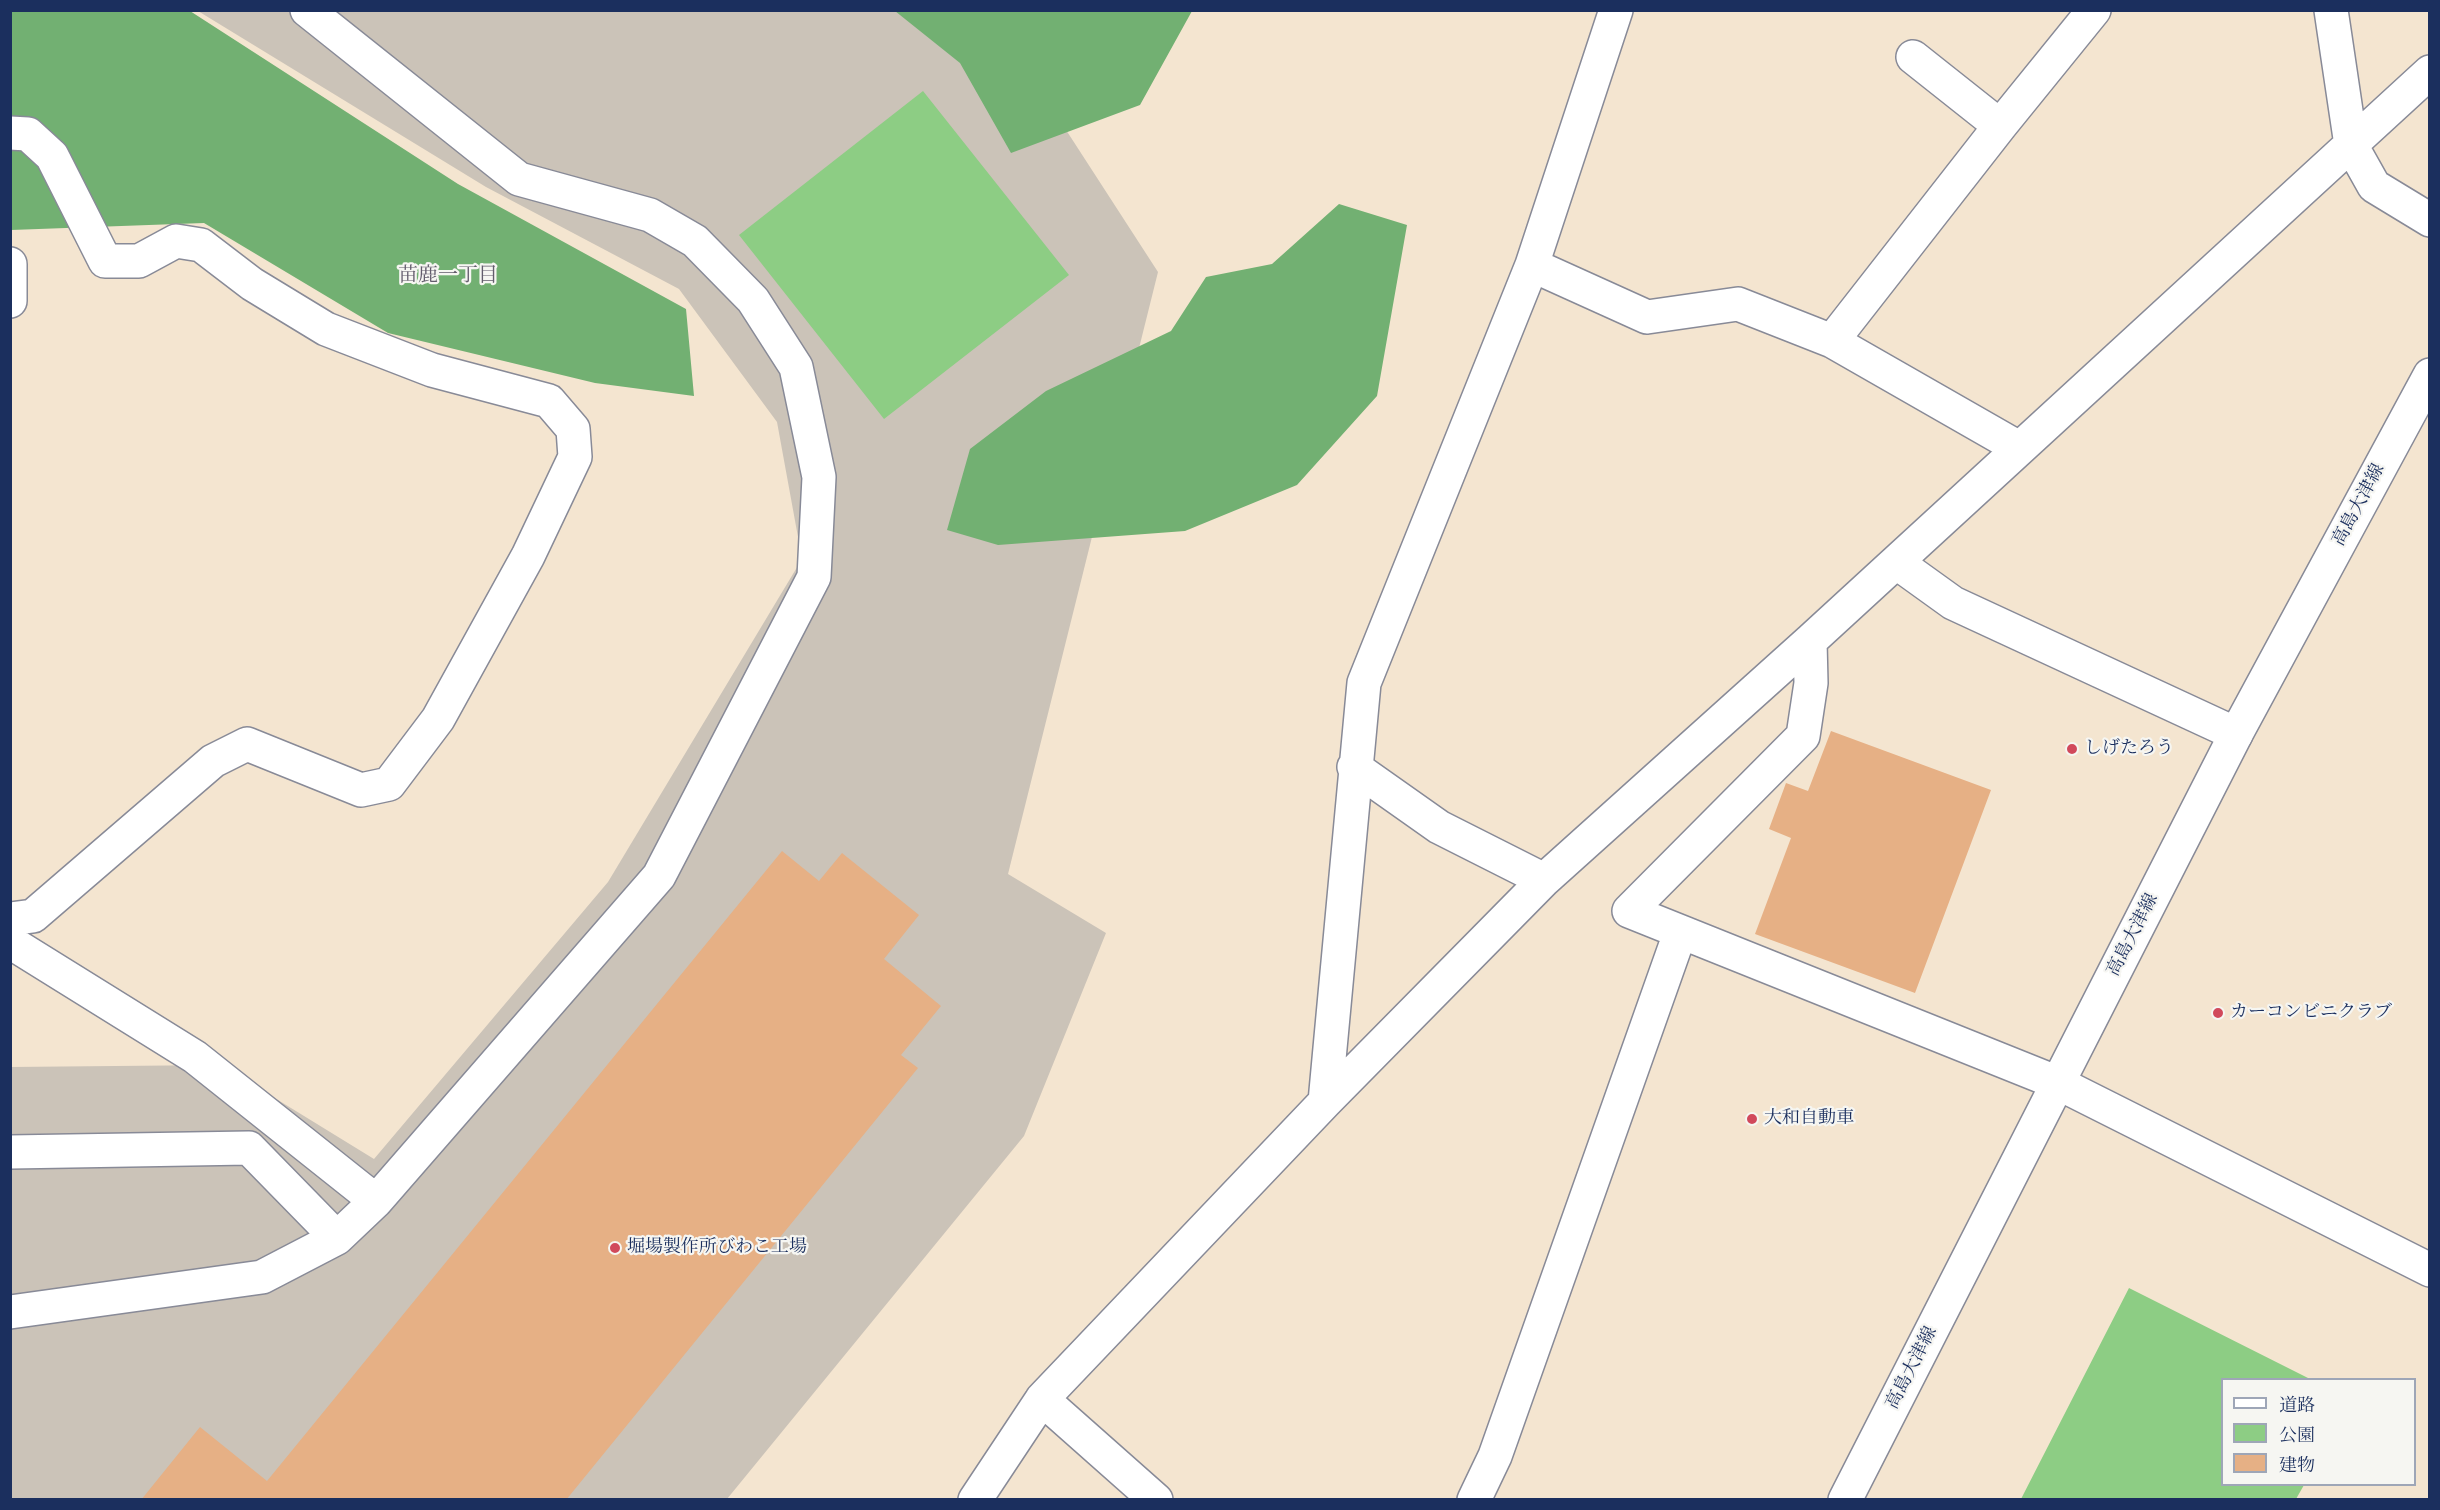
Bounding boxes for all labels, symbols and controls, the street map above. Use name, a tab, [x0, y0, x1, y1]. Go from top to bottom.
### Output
district label: 苗鹿一丁目	[398, 264, 498, 288]
street label: 高島大津線	[2328, 460, 2390, 550]
place label: しげたろう	[2084, 738, 2174, 760]
marker: しげたろう	[2065, 742, 2079, 756]
street label: 高島大津線	[2103, 890, 2163, 980]
place label: カーコンビニクラブ	[2230, 1002, 2392, 1024]
marker: カーコンビニクラブ	[2211, 1006, 2225, 1020]
place label: 大和自動車	[1764, 1108, 1854, 1130]
marker: 大和自動車	[1745, 1112, 1759, 1126]
place label: 堀場製作所びわこ工場	[627, 1237, 807, 1259]
marker: 堀場製作所びわこ工場	[608, 1241, 622, 1255]
street label: 高島大津線	[1882, 1323, 1942, 1413]
legend	[2221, 1378, 2416, 1486]
text: 道路	[2279, 1395, 2315, 1416]
text: 公園	[2279, 1425, 2315, 1446]
text: 建物	[2279, 1455, 2315, 1476]

